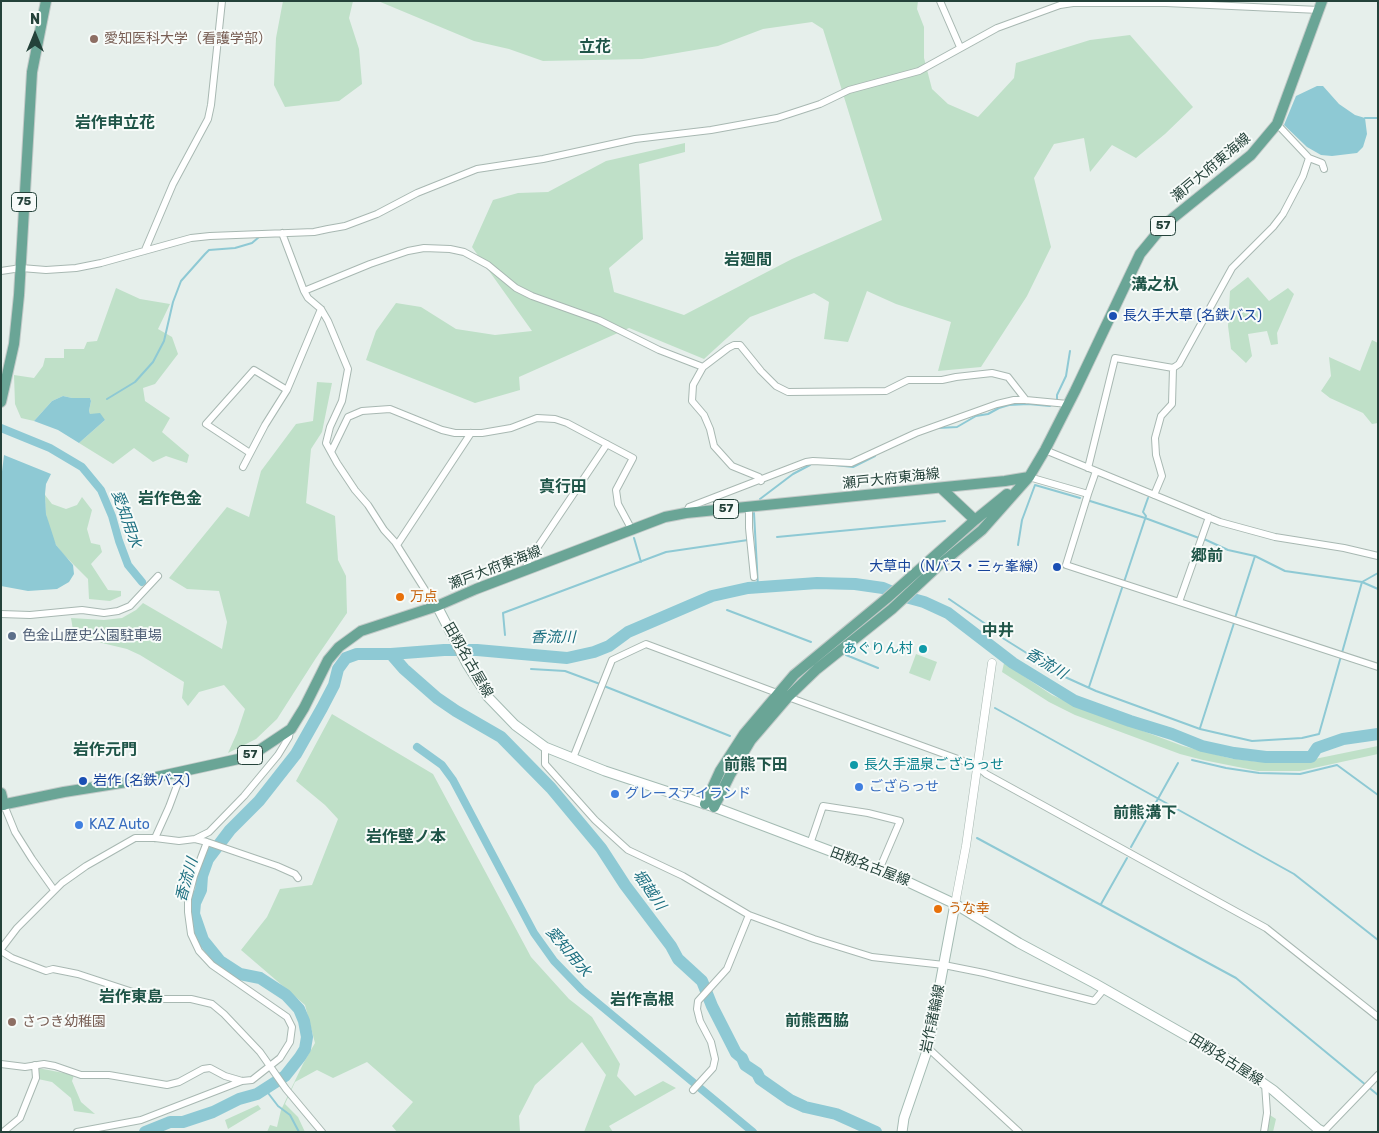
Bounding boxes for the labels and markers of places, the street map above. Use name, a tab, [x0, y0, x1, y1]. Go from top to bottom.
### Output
place label: 愛知医科大学（看護学部）	[104, 31, 272, 47]
marker: 愛知医科大学（看護学部）	[88, 33, 100, 45]
place label: 長久手大草 (名鉄バス)	[1123, 308, 1262, 324]
marker: 長久手大草 (名鉄バス)	[1107, 310, 1119, 322]
place label: 大草中（Nバス・三ヶ峯線）	[869, 559, 1047, 575]
marker: 大草中（Nバス・三ヶ峯線）	[1051, 561, 1063, 573]
place label: 万点	[410, 589, 438, 605]
marker: 万点	[394, 591, 406, 603]
place label: 色金山歴史公園駐車場	[22, 628, 162, 644]
marker: 色金山歴史公園駐車場	[6, 630, 18, 642]
place label: あぐりん村	[843, 641, 913, 657]
marker: あぐりん村	[917, 643, 929, 655]
place label: 長久手温泉ござらっせ	[864, 757, 1004, 773]
marker: 長久手温泉ござらっせ	[848, 759, 860, 771]
place label: 岩作 (名鉄バス)	[93, 773, 190, 789]
marker: 岩作 (名鉄バス)	[77, 775, 89, 787]
place label: ござらっせ	[869, 779, 939, 795]
marker: ござらっせ	[853, 781, 865, 793]
place label: グレースアイランド	[625, 786, 751, 802]
marker: グレースアイランド	[609, 788, 621, 800]
place label: KAZ Auto	[89, 817, 150, 833]
marker: KAZ Auto	[73, 819, 85, 831]
place label: うな幸	[948, 901, 990, 917]
marker: うな幸	[932, 903, 944, 915]
place label: さつき幼稚園	[22, 1014, 106, 1030]
marker: さつき幼稚園	[6, 1016, 18, 1028]

